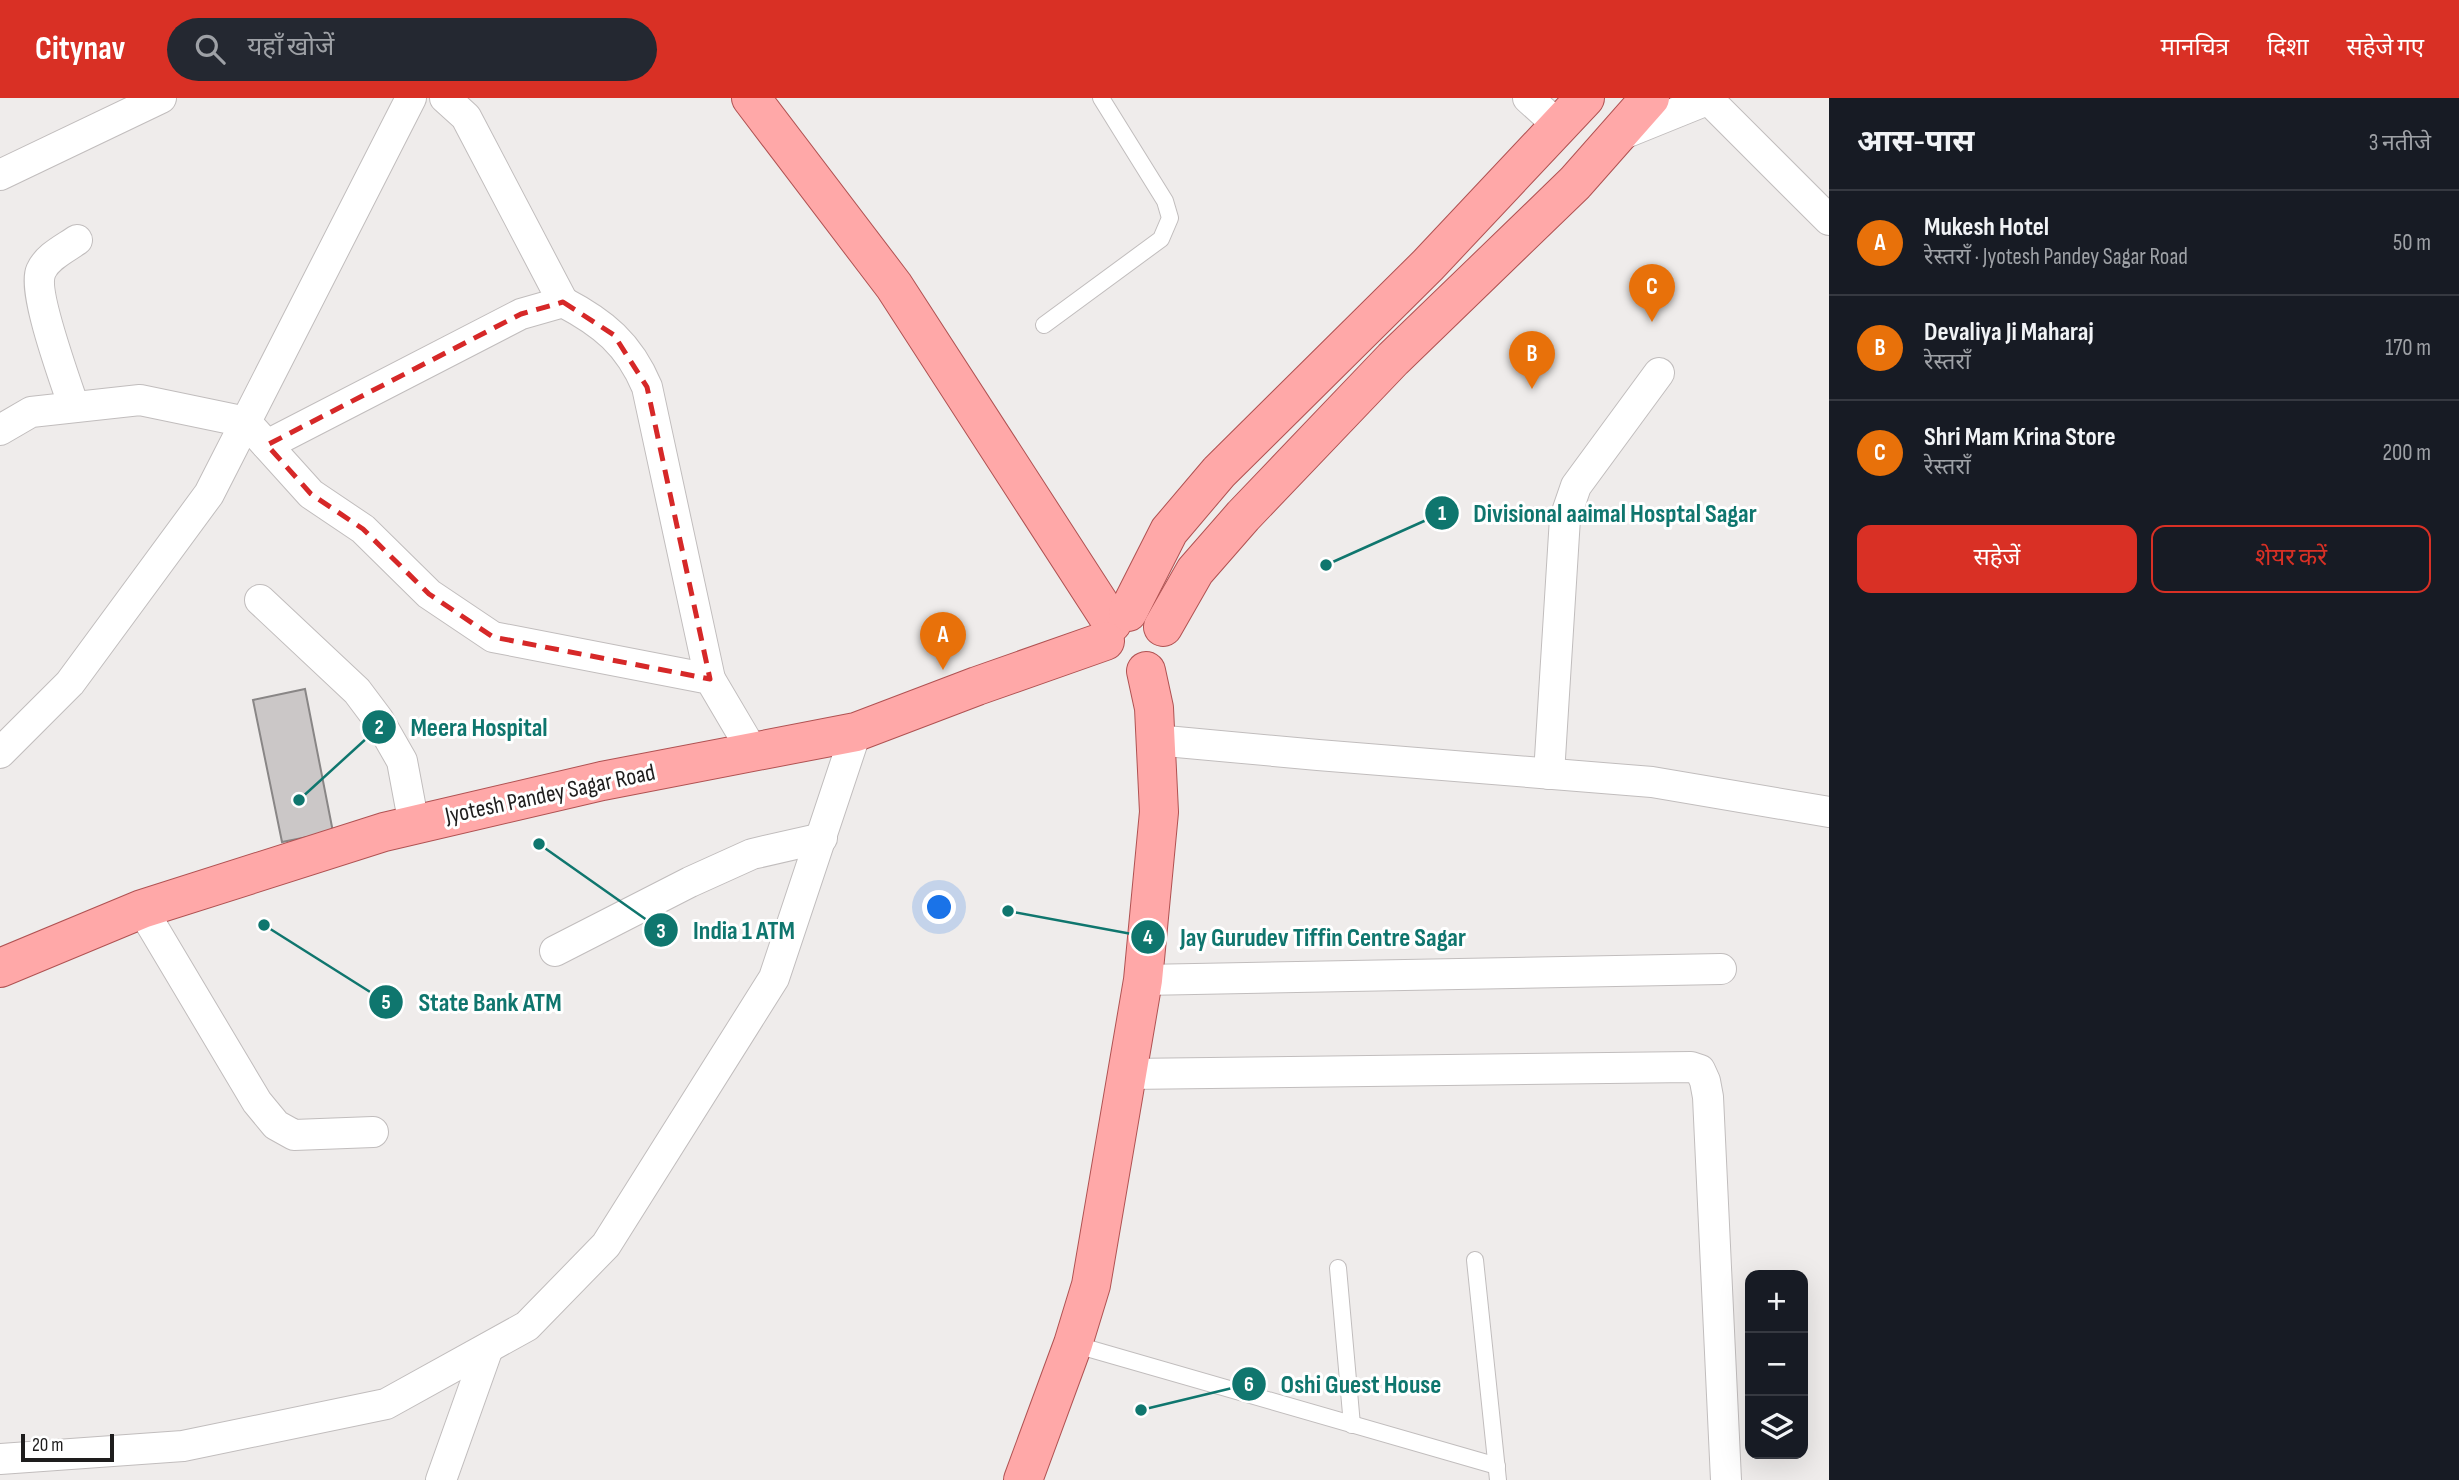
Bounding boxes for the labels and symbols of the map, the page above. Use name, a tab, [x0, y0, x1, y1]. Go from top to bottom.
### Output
pin: C	[1629, 264, 1675, 322]
pin: B	[1509, 331, 1555, 389]
callout: Divisional aaimal Hosptal Sagar	[1424, 489, 1771, 536]
text: Divisional aaimal Hosptal Sagar	[1473, 499, 1757, 530]
text: 1	[1438, 501, 1446, 526]
pin: A	[920, 612, 966, 670]
callout: Meera Hospital	[362, 703, 562, 750]
text: Meera Hospital	[410, 713, 548, 744]
text: 2	[374, 715, 384, 740]
street label: Jyotesh Pandey Sagar Road	[441, 758, 658, 831]
your location	[922, 890, 956, 924]
callout: India 1 ATM	[644, 907, 808, 954]
callout: Jay Gurudev Tiffin Centre Sagar	[1131, 914, 1480, 961]
text: India 1 ATM	[693, 916, 795, 947]
text: 3	[656, 919, 666, 944]
text: Jay Gurudev Tiffin Centre Sagar	[1179, 923, 1466, 954]
text: 4	[1143, 925, 1153, 950]
callout: State Bank ATM	[369, 978, 575, 1025]
text: State Bank ATM	[418, 988, 562, 1019]
text: 5	[381, 990, 391, 1015]
callout: Oshi Guest House	[1232, 1360, 1455, 1407]
text: Oshi Guest House	[1281, 1370, 1441, 1401]
text: 6	[1244, 1372, 1254, 1397]
scale bar	[21, 1431, 114, 1463]

